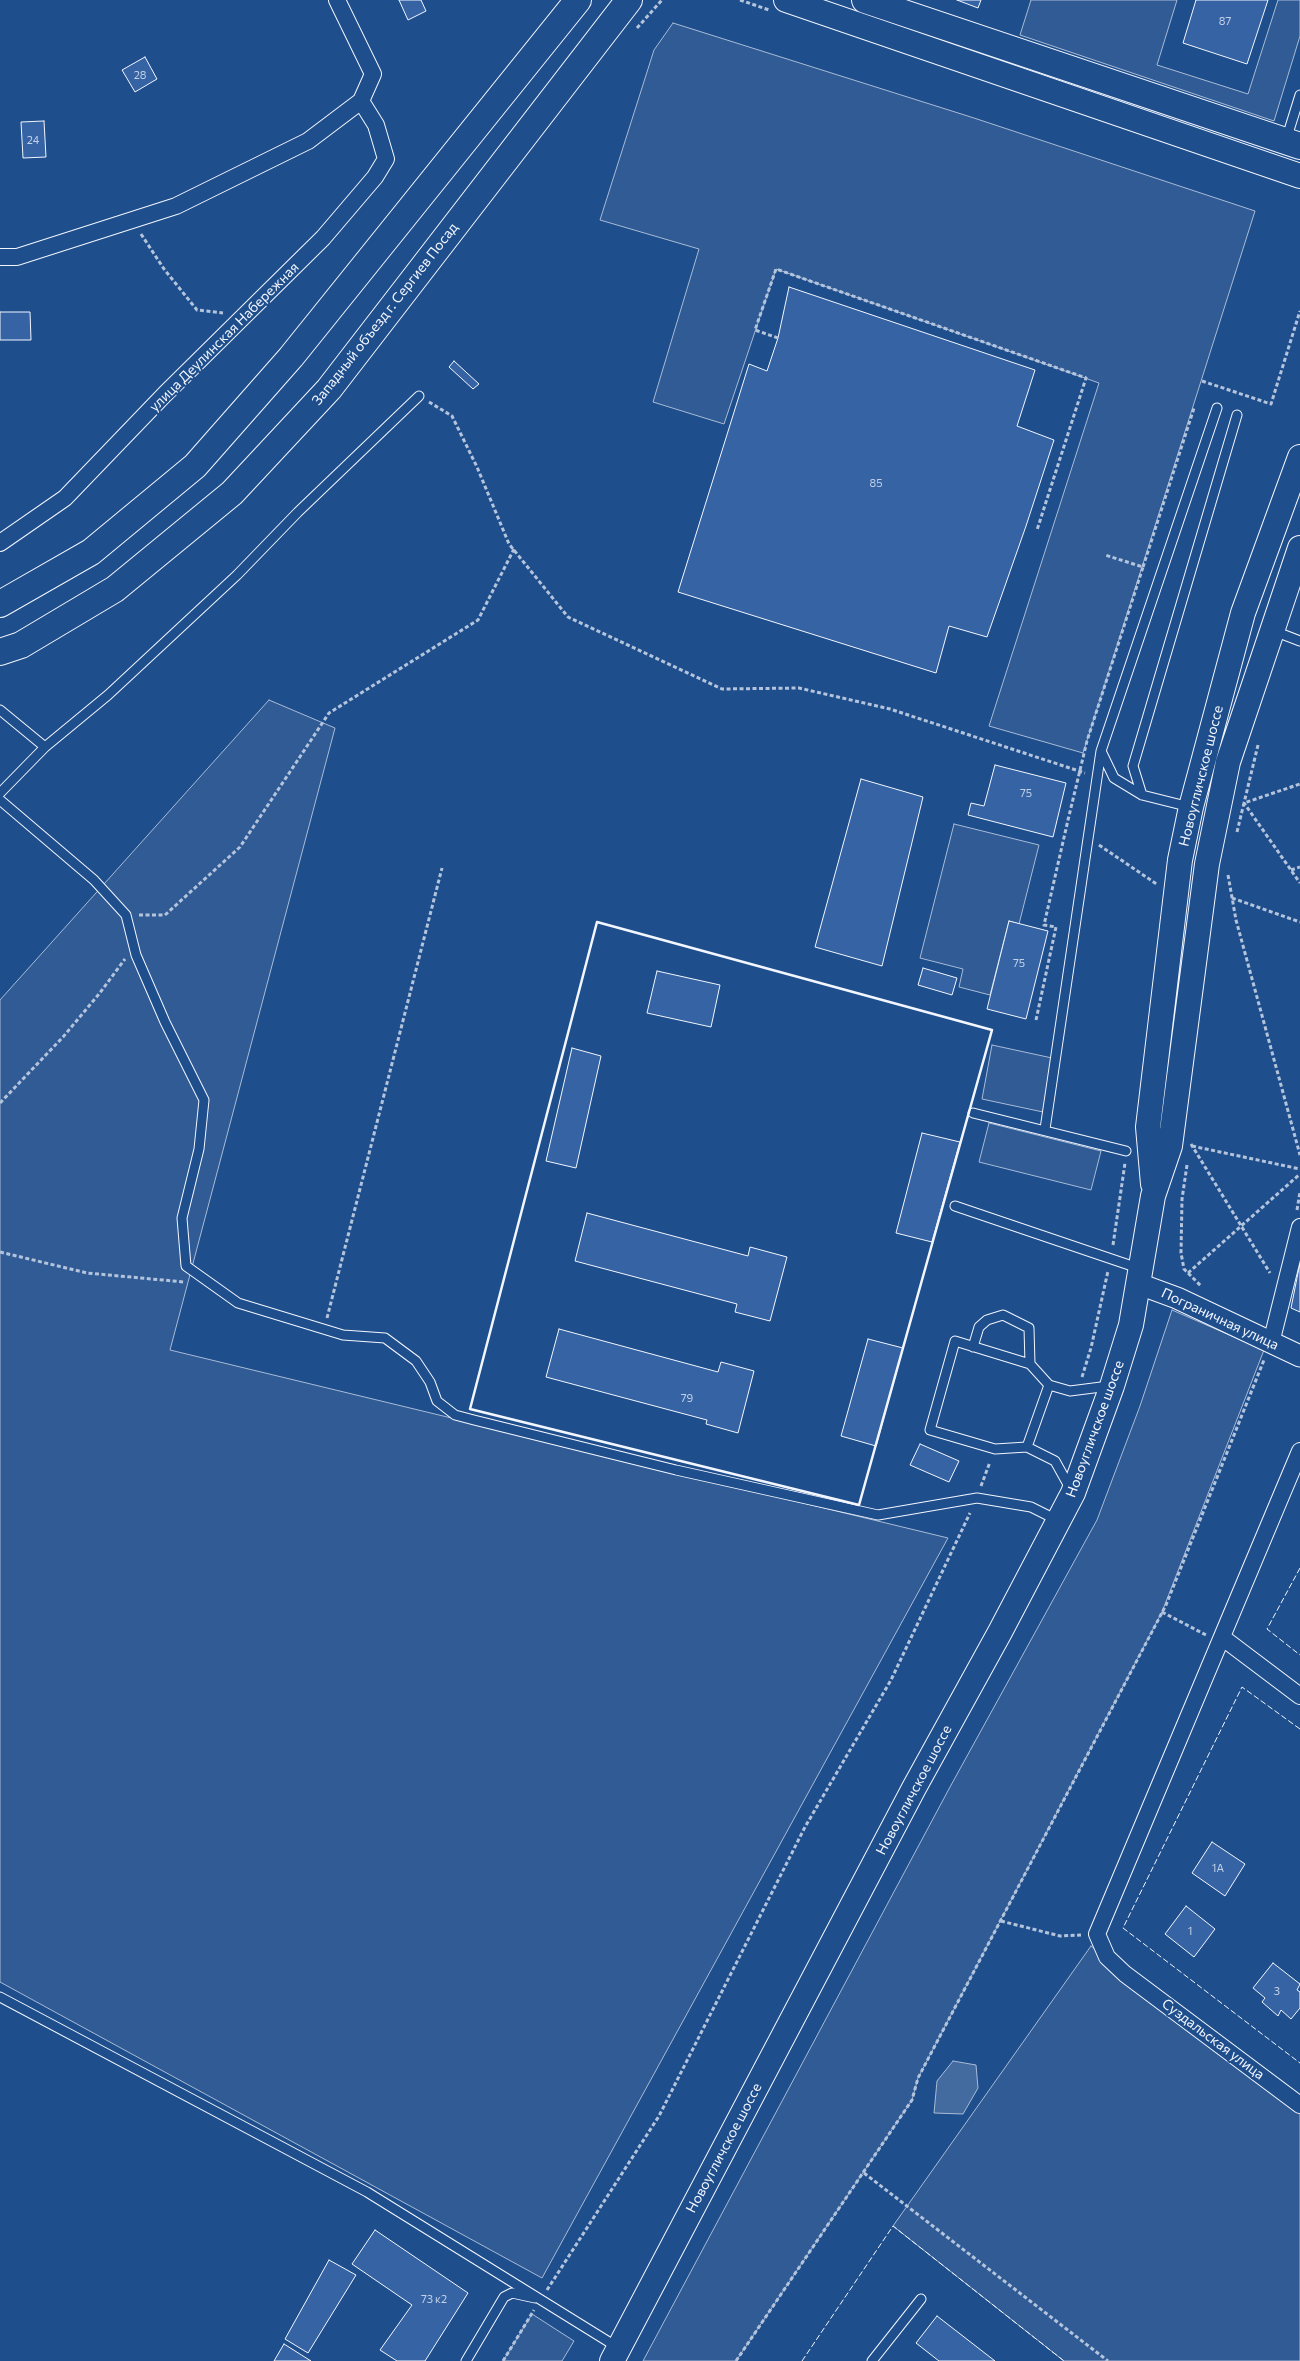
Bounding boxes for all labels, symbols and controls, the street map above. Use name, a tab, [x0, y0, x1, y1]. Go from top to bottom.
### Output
house number: 87	[1219, 14, 1231, 28]
house number: 28	[134, 68, 146, 82]
house number: 24	[27, 133, 39, 147]
street label: Западный объезд г. Сергиев Посад	[309, 219, 461, 409]
street label: улица Деулинская Набережная	[146, 259, 302, 415]
house number: 85	[870, 476, 882, 490]
street label: Новоугличское шоссе	[1175, 704, 1227, 848]
house number: 75	[1020, 786, 1032, 800]
house number: 75	[1013, 956, 1025, 970]
street label: Пограничная улица	[1159, 1284, 1281, 1354]
street label: Новоугличское шоссе	[1062, 1358, 1128, 1500]
house number: 79	[681, 1391, 693, 1405]
street label: Новоугличское шоссе	[873, 1722, 955, 1858]
house number: 1А	[1212, 1861, 1224, 1875]
house number: 1	[1188, 1924, 1192, 1938]
house number: 3	[1274, 1984, 1280, 1998]
street label: Суздальская улица	[1158, 1995, 1268, 2083]
street label: Новоугличское шоссе	[683, 2080, 765, 2216]
house number: 73 к2	[421, 2292, 447, 2306]

